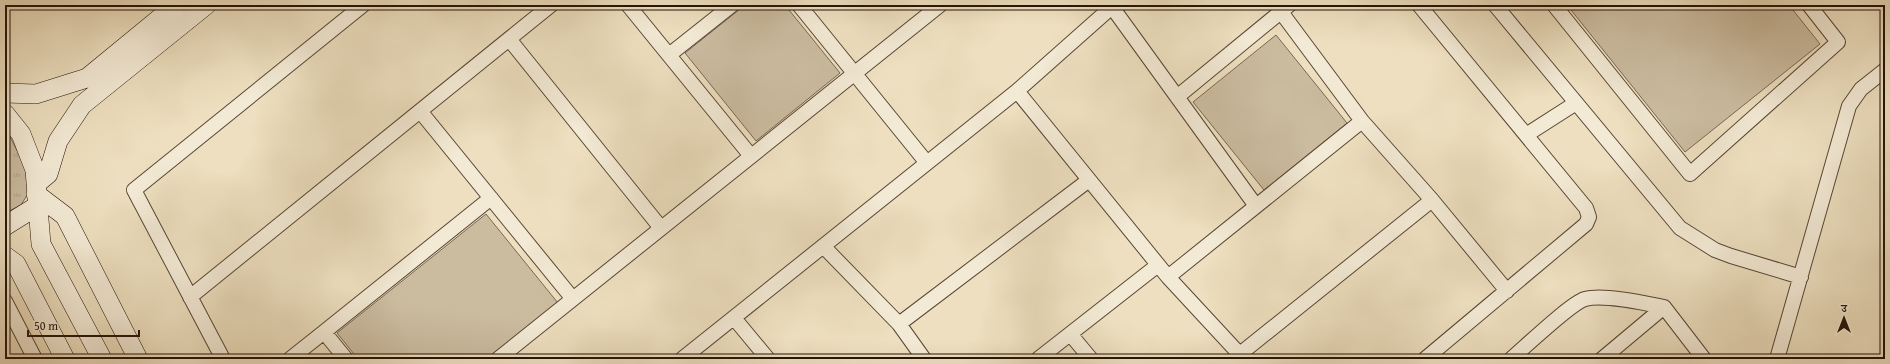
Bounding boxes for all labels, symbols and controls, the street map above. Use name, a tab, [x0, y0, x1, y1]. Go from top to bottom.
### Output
north arrow	[1824, 298, 1864, 338]
text: उ	[1840, 300, 1848, 316]
scale bar	[28, 312, 139, 338]
text: 50 m	[34, 317, 58, 334]

